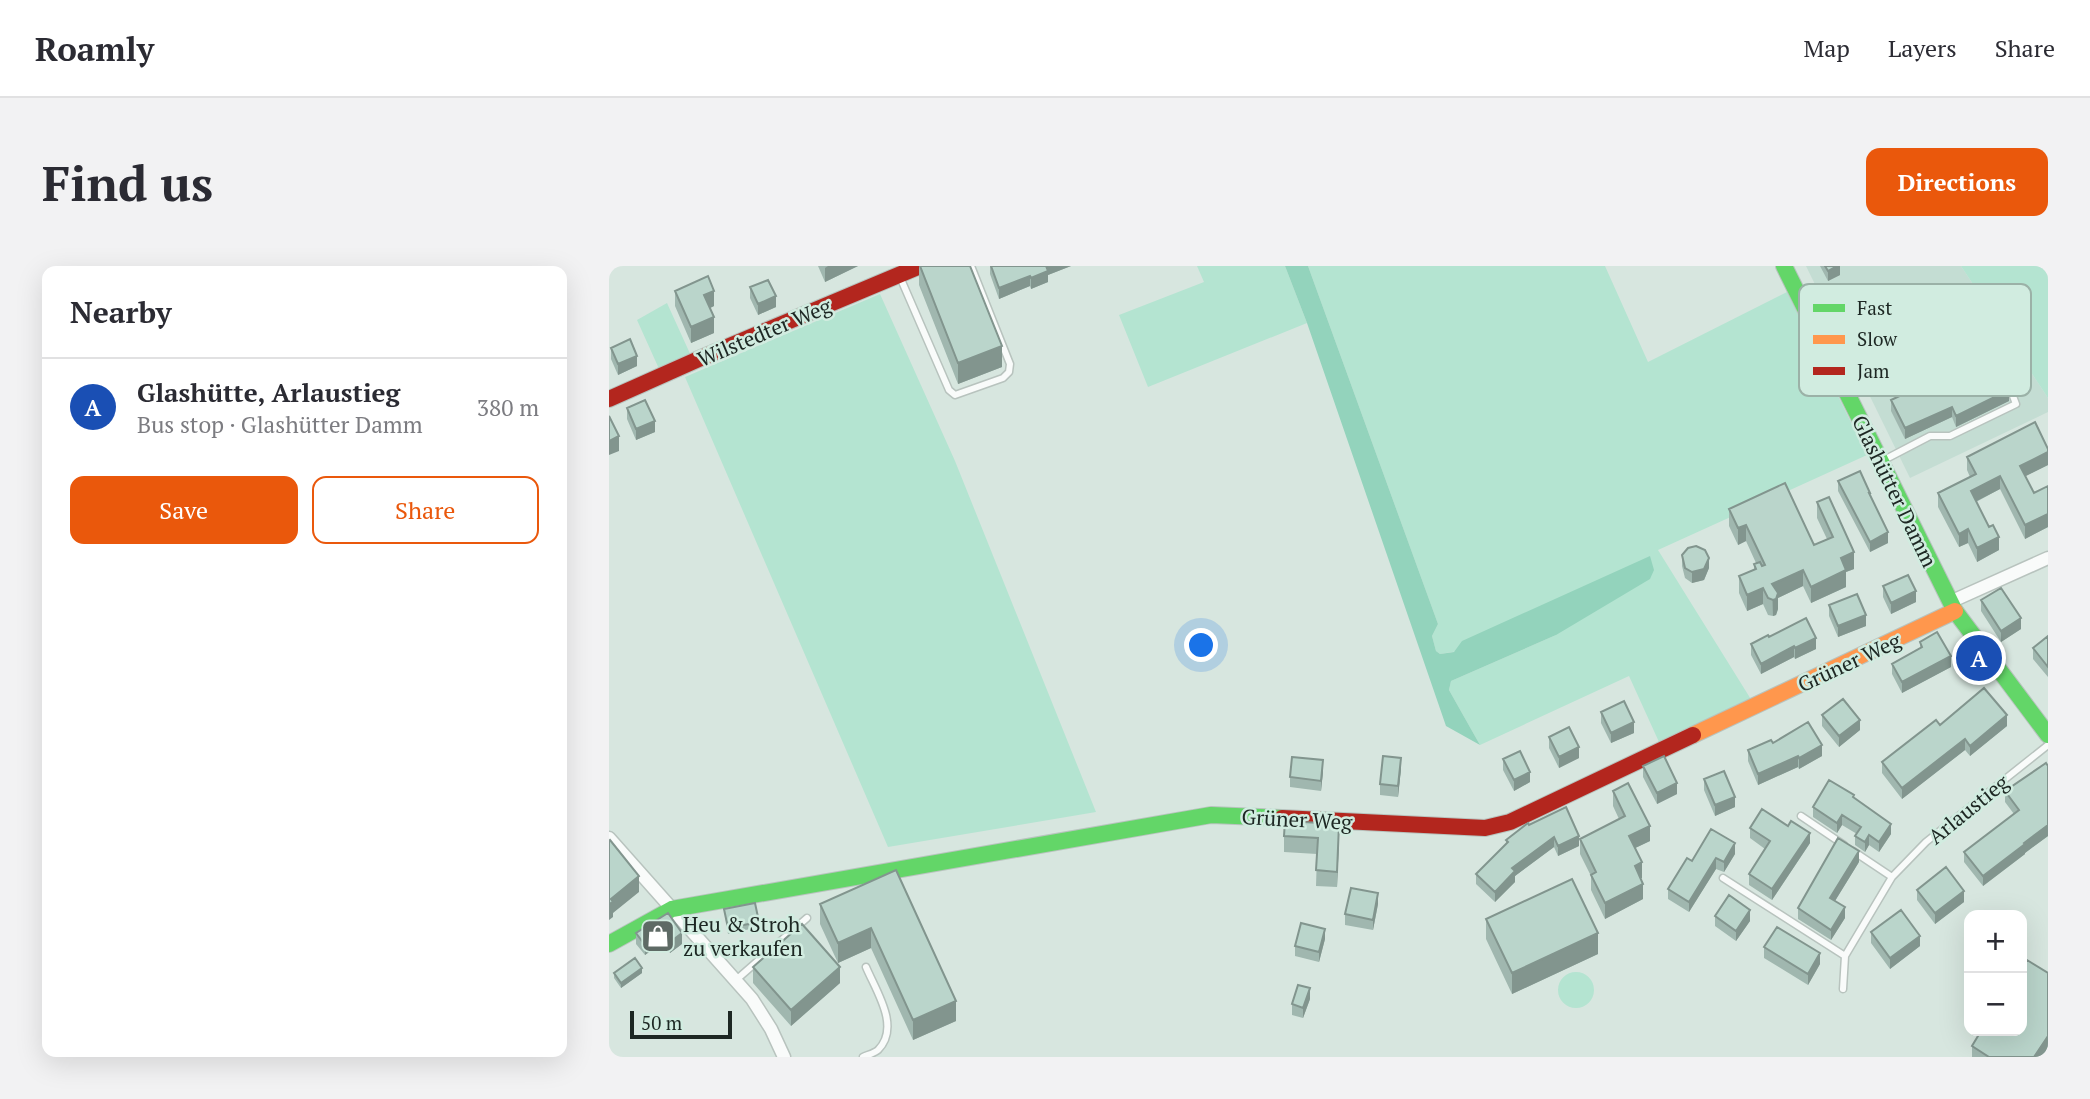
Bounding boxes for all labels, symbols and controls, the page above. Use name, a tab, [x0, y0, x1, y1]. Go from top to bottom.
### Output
text: Roamly	[35, 27, 154, 70]
text: Map	[1803, 32, 1850, 64]
text: Layers	[1888, 32, 1957, 64]
text: Share	[1995, 32, 2055, 64]
button: Directions	[1866, 148, 2048, 216]
text: Find us	[42, 150, 213, 215]
legend	[1799, 284, 2031, 396]
street label: Wilstedter Weg	[693, 291, 836, 373]
text: Nearby	[70, 292, 172, 332]
text: Fast	[1857, 295, 1892, 320]
text: Slow	[1857, 326, 1898, 351]
text: Jam	[1857, 358, 1890, 383]
text: Glashütte, Arlaustieg	[137, 375, 400, 409]
text: A	[85, 392, 101, 423]
text: 380 m	[477, 392, 539, 423]
text: Bus stop · Glashütter Damm	[137, 409, 422, 440]
street label: Glashütter Damm	[1846, 410, 1944, 572]
button: Save	[70, 476, 298, 544]
button: Share	[312, 476, 539, 544]
street label: Grüner Weg	[1793, 626, 1906, 698]
your location	[1184, 628, 1218, 662]
pin: A	[1956, 632, 2002, 684]
street label: Arlaustieg	[1922, 767, 2015, 850]
street label: Grüner Weg	[1241, 802, 1354, 836]
place label: Heu & Stroh zu verkaufen	[683, 910, 803, 962]
map controls	[1964, 910, 2027, 1036]
button: +	[1964, 910, 2027, 973]
shop icon: Heu & Stroh zu verkaufen	[639, 917, 677, 955]
button: −	[1964, 973, 2027, 1036]
scale bar	[630, 1008, 731, 1040]
text: 50 m	[641, 1010, 682, 1035]

